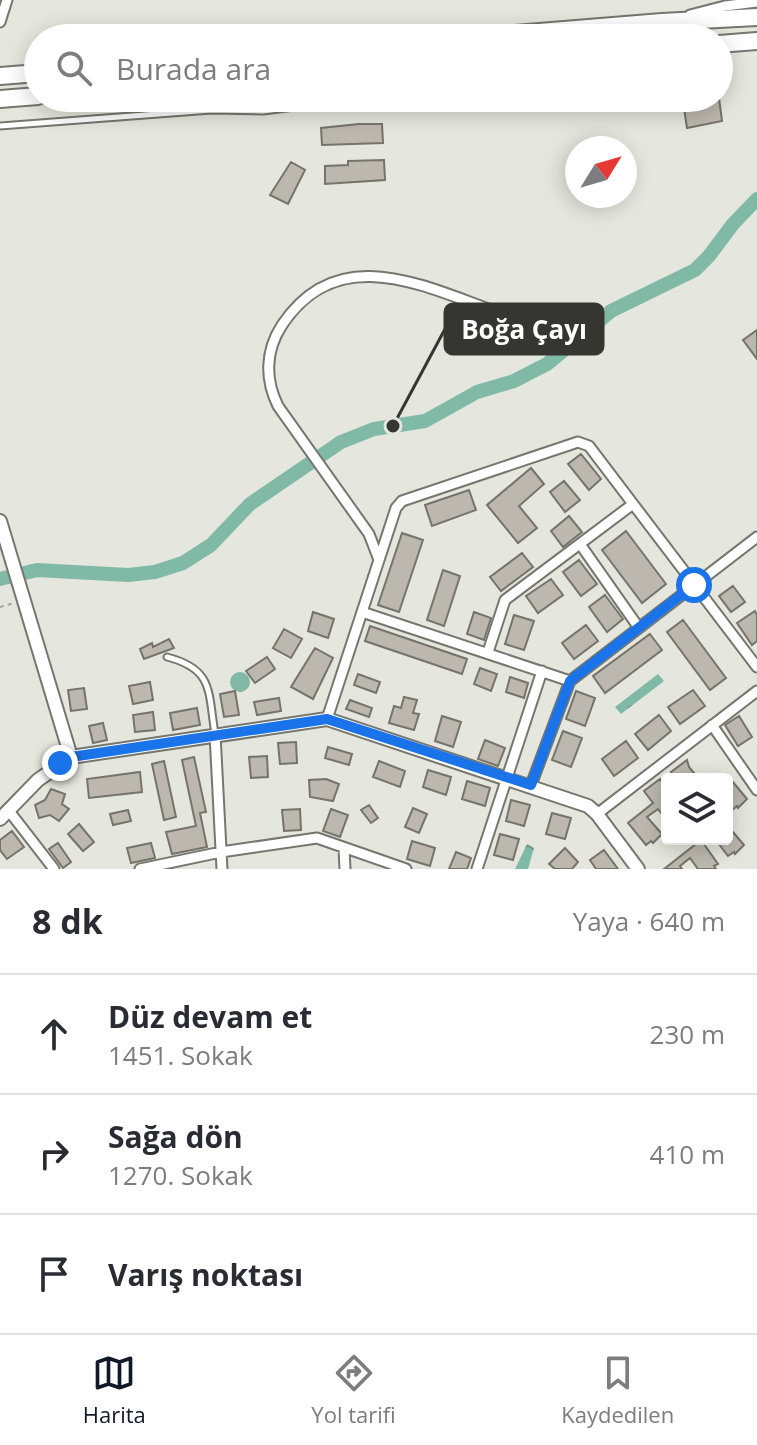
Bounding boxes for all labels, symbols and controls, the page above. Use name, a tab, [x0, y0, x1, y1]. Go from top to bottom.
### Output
search box	[24, 24, 733, 112]
icon: search	[52, 46, 96, 90]
text: Burada ara	[116, 48, 271, 89]
north arrow	[565, 136, 637, 208]
callout: Boğa Çayı	[445, 304, 603, 354]
text: Boğa Çayı	[461, 311, 587, 347]
route start	[676, 567, 712, 603]
route end	[42, 745, 78, 781]
map controls	[661, 773, 733, 845]
button: layers	[661, 773, 733, 845]
text: 8 dk	[32, 898, 103, 944]
text: Yaya · 640 m	[573, 903, 725, 939]
text: Düz devam et	[108, 996, 312, 1037]
icon: ahead	[32, 1012, 76, 1056]
text: 230 m	[650, 1016, 725, 1052]
text: 1451. Sokak	[108, 1037, 253, 1073]
text: Sağa dön	[108, 1116, 243, 1157]
icon: right	[32, 1132, 76, 1176]
text: 410 m	[650, 1136, 725, 1172]
text: 1270. Sokak	[108, 1157, 253, 1193]
icon: arrive	[32, 1252, 76, 1296]
text: Varış noktası	[108, 1254, 303, 1295]
tab: Harita	[83, 1351, 146, 1429]
tab: Yol tarifi	[311, 1351, 396, 1429]
tab: Kaydedilen	[561, 1351, 674, 1429]

